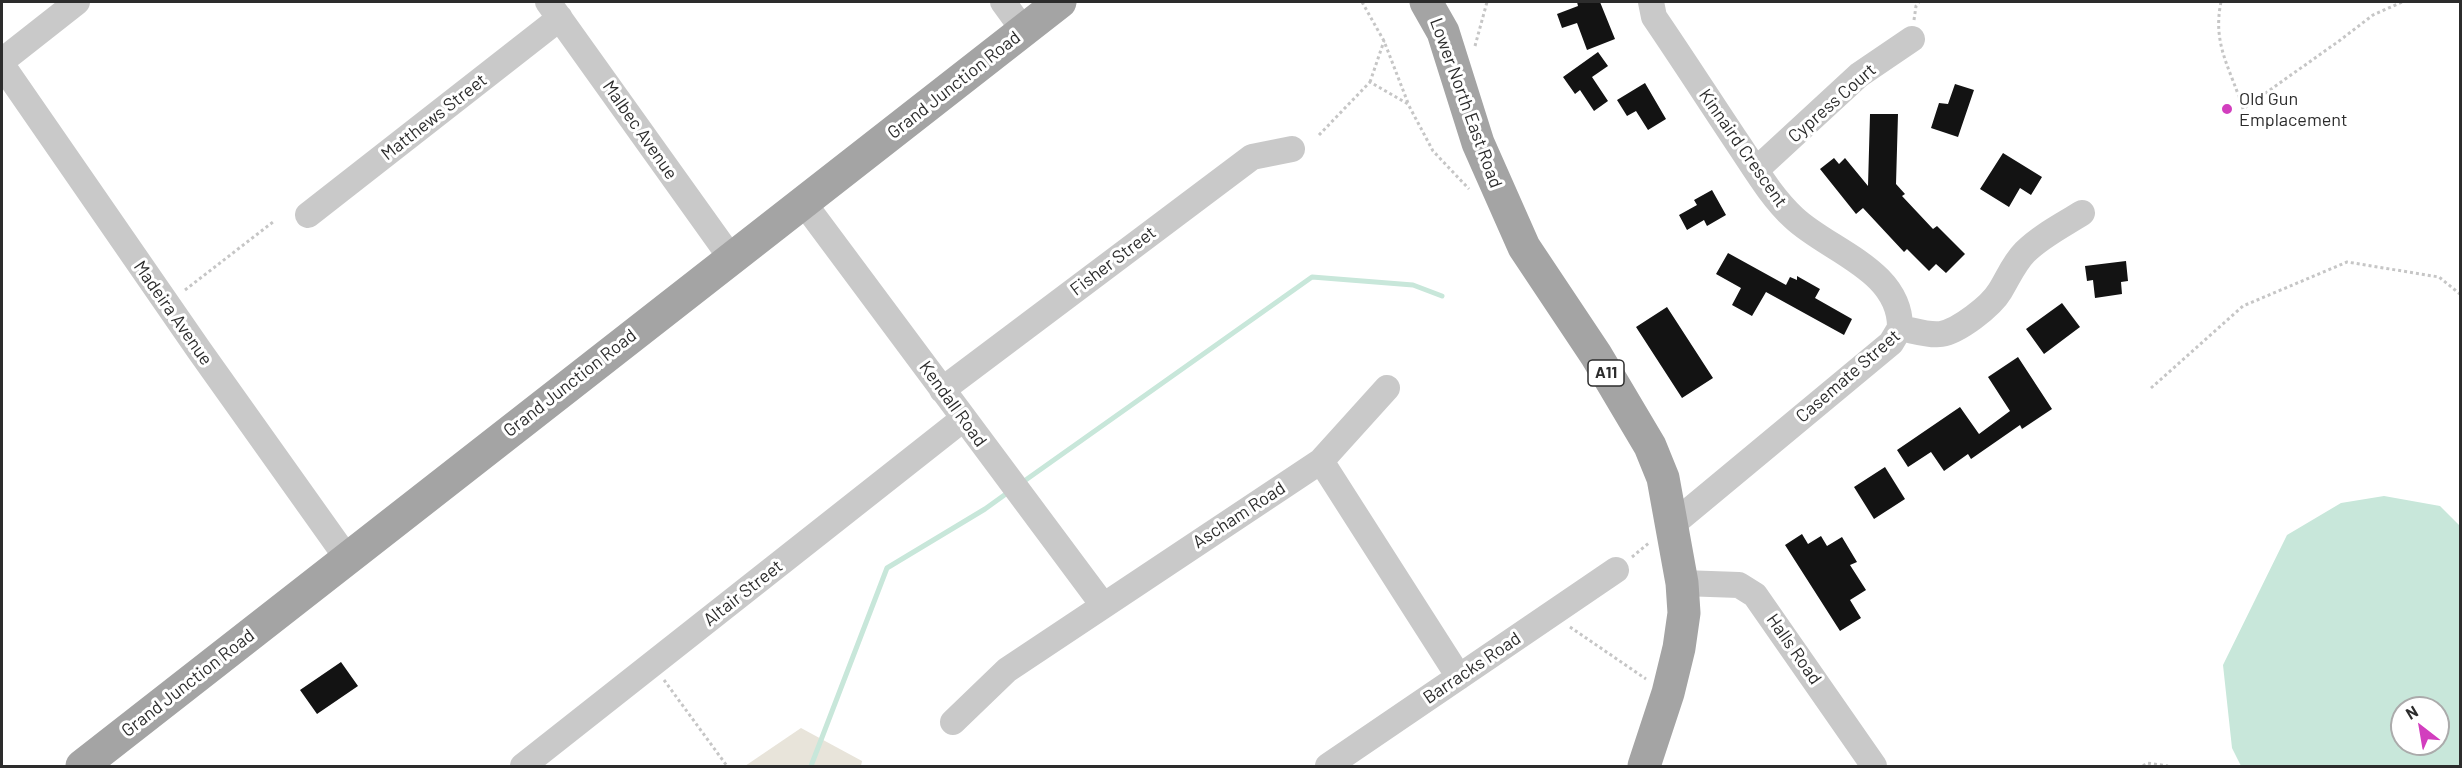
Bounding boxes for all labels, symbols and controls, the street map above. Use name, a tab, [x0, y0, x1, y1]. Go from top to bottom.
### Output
street label: Lower North East Road	[1425, 15, 1507, 191]
street label: Grand Junction Road	[883, 26, 1025, 144]
street label: Cypress Court	[1784, 59, 1880, 147]
street label: Matthews Street	[377, 69, 491, 165]
street label: Malbec Avenue	[598, 76, 682, 184]
street label: Kinnaird Crescent	[1694, 85, 1792, 211]
place label: Old Gun Emplacement	[2239, 88, 2348, 130]
marker: Old Gun Emplacement	[2220, 102, 2234, 116]
street label: Fisher Street	[1066, 222, 1160, 300]
street label: Madeira Avenue	[129, 257, 217, 369]
street label: Grand Junction Road	[499, 324, 641, 442]
street label: Casemate Street	[1792, 325, 1904, 427]
street label: Kendall Road	[915, 357, 991, 451]
road number: A11	[1588, 360, 1624, 386]
street label: Ascham Road	[1189, 477, 1289, 553]
street label: Altair Street	[699, 555, 787, 631]
street label: Halls Road	[1762, 610, 1826, 688]
street label: Grand Junction Road	[117, 624, 259, 742]
street label: Barracks Road	[1419, 627, 1525, 709]
north arrow	[2390, 696, 2450, 756]
text: N	[2402, 701, 2421, 723]

